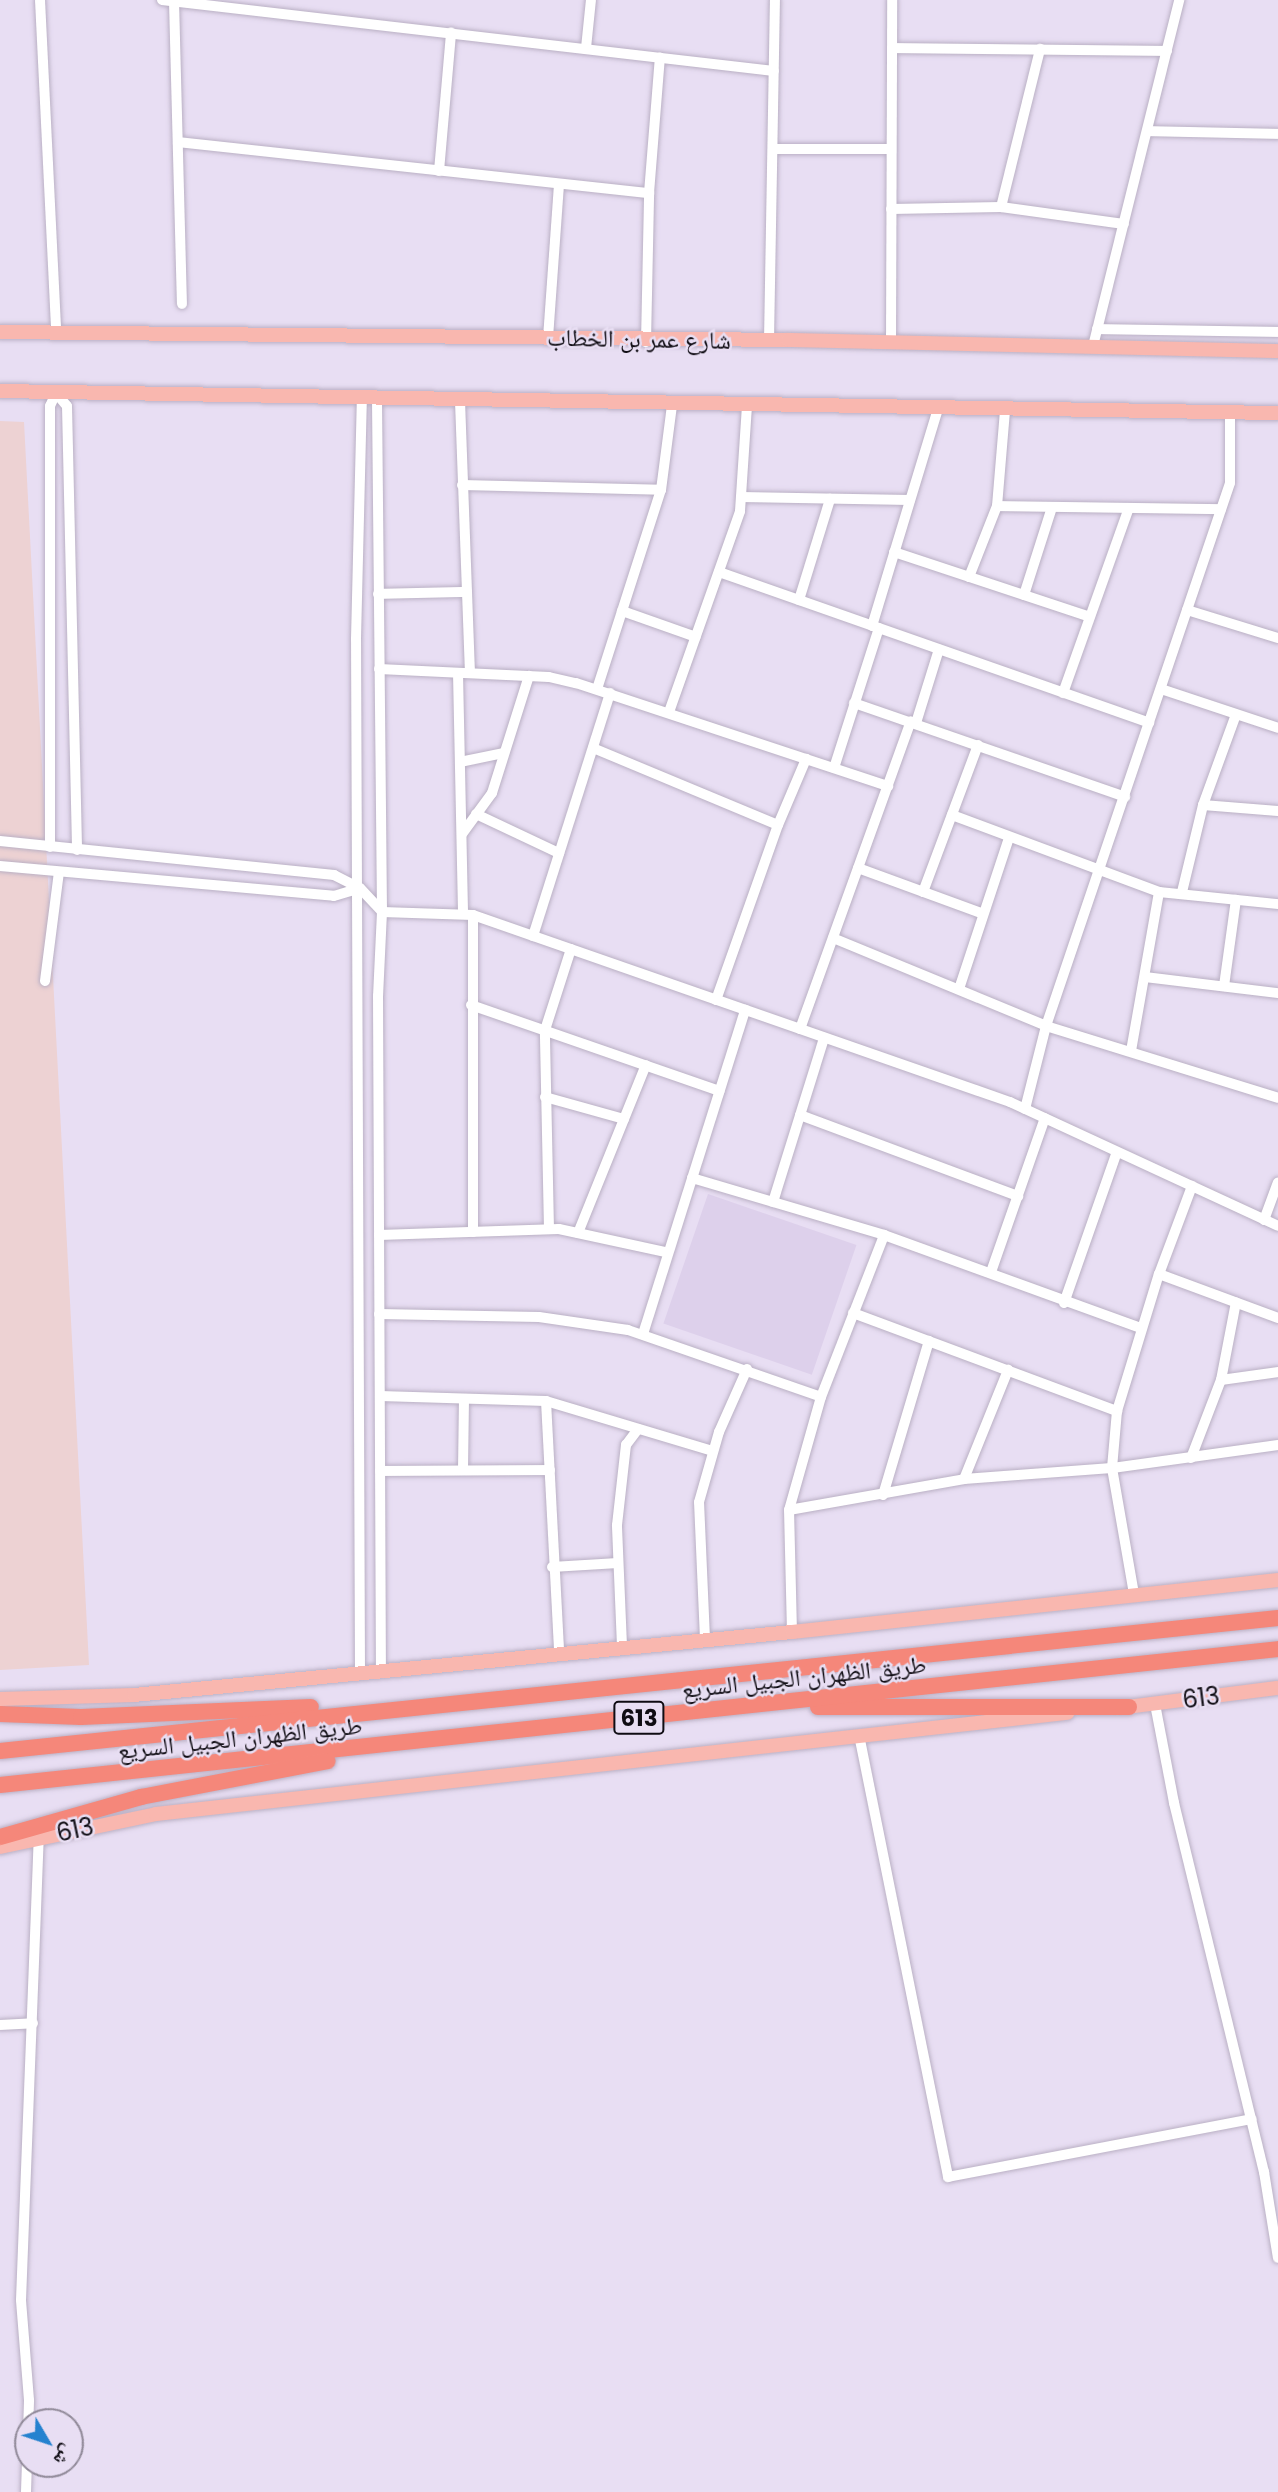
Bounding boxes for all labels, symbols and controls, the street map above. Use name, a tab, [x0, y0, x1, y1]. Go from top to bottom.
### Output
street label: شارع عمر بن الخطاب	[547, 323, 731, 355]
street label: طريق الظهران الجبيل السريع	[680, 1650, 928, 1704]
street label: 613	[1181, 1681, 1221, 1715]
road number: 613	[613, 1698, 665, 1737]
street label: طريق الظهران الجبيل السريع	[116, 1711, 364, 1765]
street label: 613	[54, 1812, 96, 1848]
north arrow	[14, 2408, 84, 2478]
text: ش	[47, 2439, 81, 2472]

